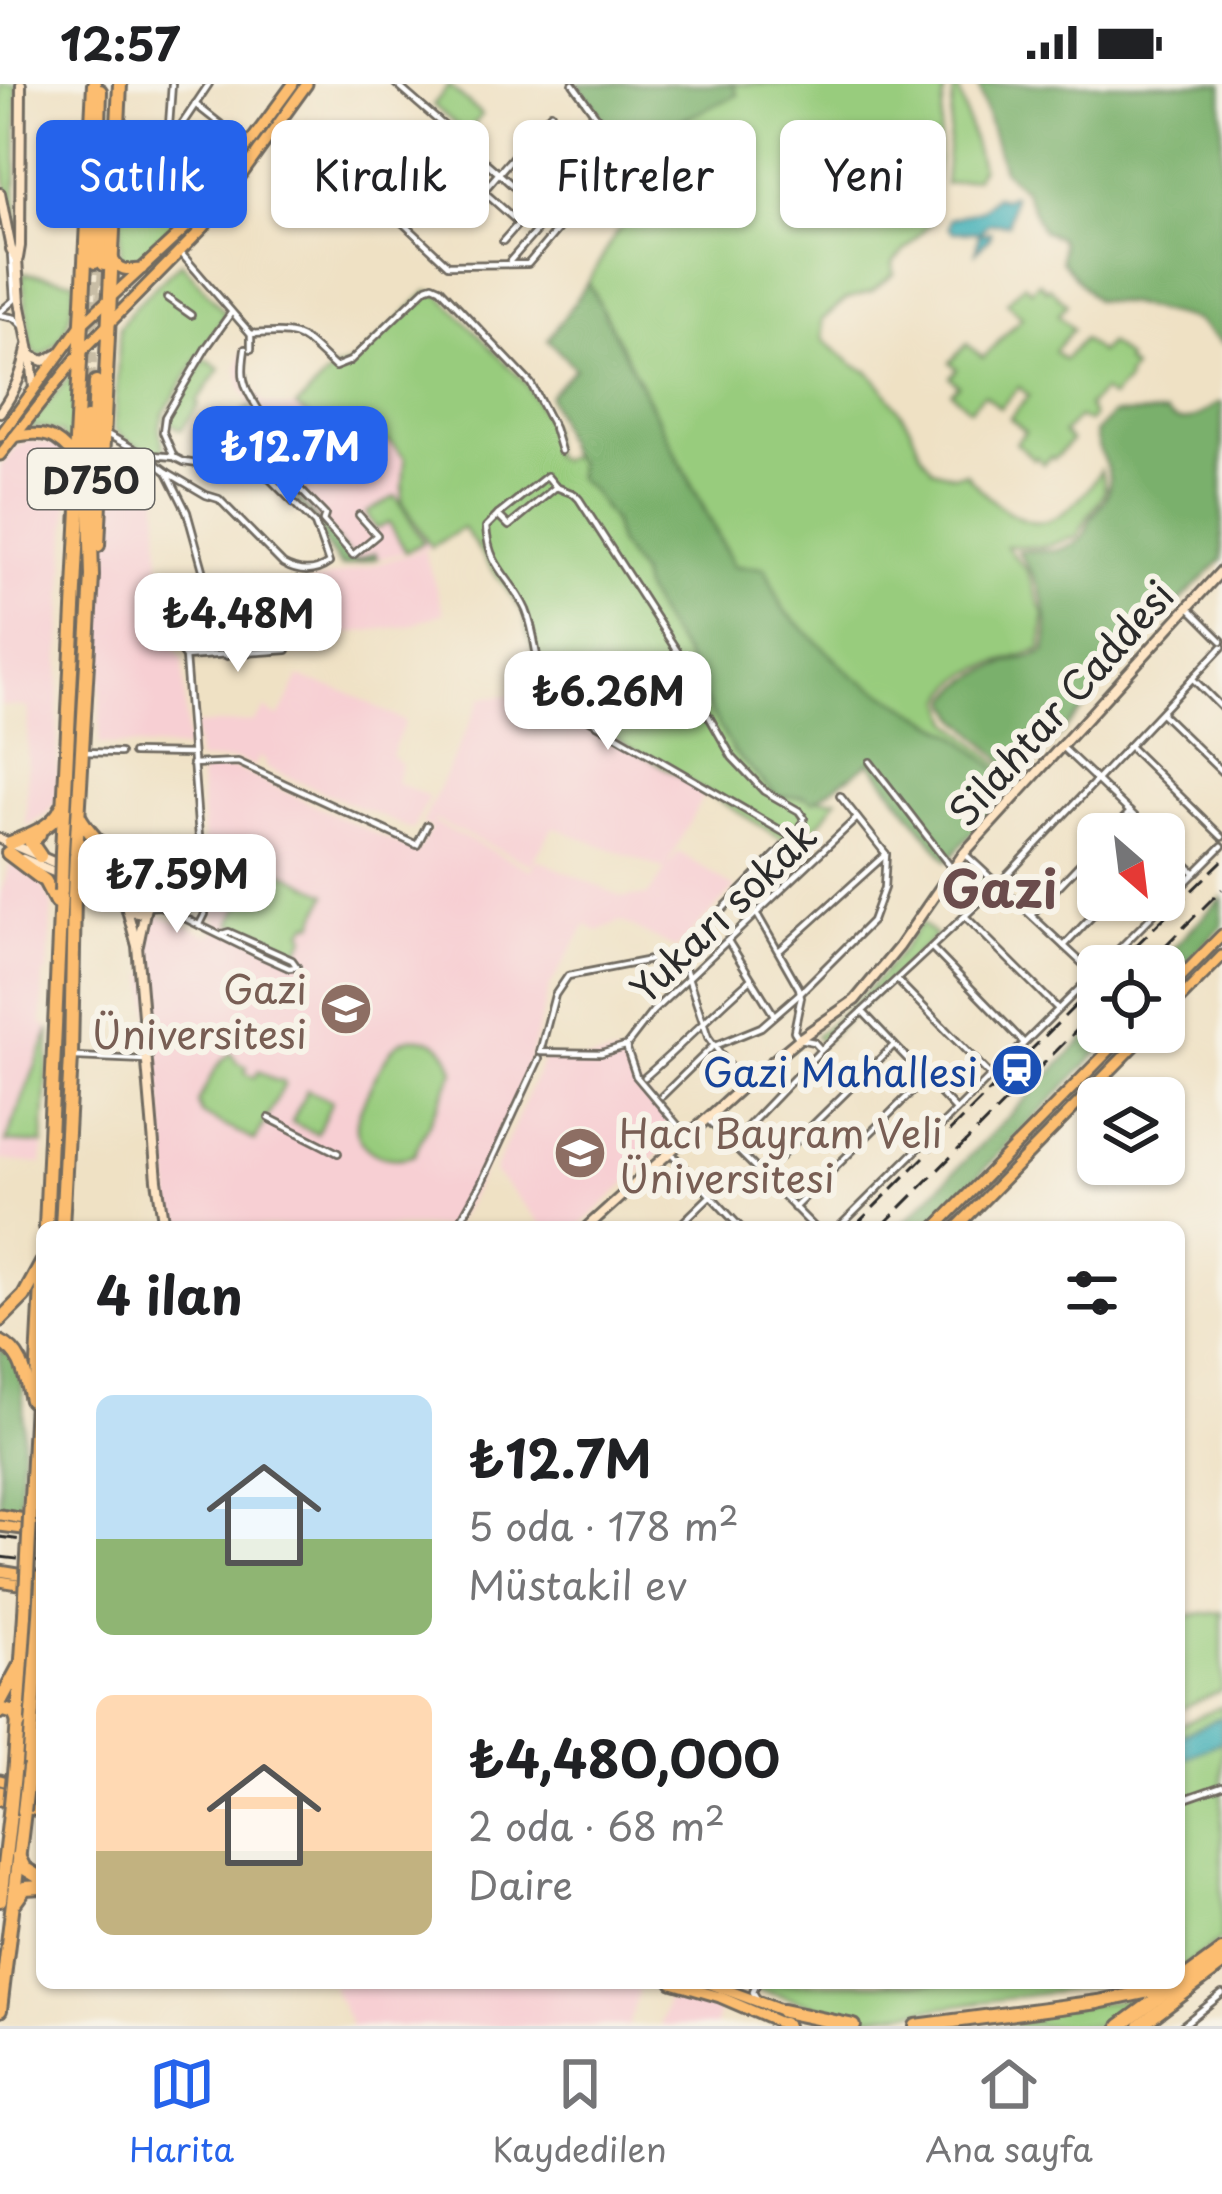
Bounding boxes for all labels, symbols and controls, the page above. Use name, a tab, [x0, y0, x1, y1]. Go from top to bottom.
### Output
text: 12:57	[60, 8, 180, 76]
chip: Satılık	[36, 120, 247, 228]
chip: Kiralık	[271, 120, 489, 228]
chip: Filtreler	[513, 120, 756, 228]
chip: Yeni	[780, 120, 946, 228]
pin: ₺12.7M	[192, 406, 388, 508]
text: ₺12.7M	[220, 415, 360, 474]
road number: D750	[28, 449, 154, 509]
street label: Silahtar Caddesi	[934, 566, 1186, 838]
pin: ₺4.48M	[140, 573, 336, 675]
text: ₺4.48M	[162, 582, 314, 641]
pin: ₺6.26M	[510, 651, 706, 753]
text: ₺6.26M	[531, 660, 685, 719]
street label: Yukarı sokak	[615, 806, 829, 1016]
north arrow	[1077, 813, 1185, 921]
map controls	[1077, 813, 1185, 1185]
pin: ₺7.59M	[79, 834, 275, 936]
text: ₺7.59M	[105, 843, 249, 902]
district label: Gazi	[941, 848, 1057, 925]
button: locate	[1077, 945, 1185, 1053]
place label: Gazi Üniversitesi	[91, 958, 307, 1062]
school or university icon: Gazi Üniversitesi	[318, 981, 374, 1037]
place label: Gazi Mahallesi	[703, 1041, 978, 1100]
station icon: Gazi Mahallesi	[989, 1042, 1045, 1098]
button: layers	[1077, 1077, 1185, 1185]
place label: Hacı Bayram Veli Üniversitesi	[619, 1102, 942, 1206]
school or university icon: Hacı Bayram Veli Üniversitesi	[552, 1125, 608, 1181]
text: 4 ilan	[96, 1255, 243, 1332]
icon: filters	[1059, 1260, 1125, 1326]
text: ₺12.7M	[468, 1418, 652, 1495]
icon: home	[192, 1443, 336, 1587]
text: 5 oda · 178 m²	[468, 1495, 739, 1554]
text: Müstakil ev	[468, 1554, 687, 1613]
text: ₺4,480,000	[468, 1718, 780, 1795]
icon: home	[192, 1743, 336, 1887]
text: 2 oda · 68 m²	[468, 1795, 725, 1854]
text: Daire	[468, 1854, 573, 1913]
tab: Harita	[129, 2051, 234, 2173]
tab: Kaydedilen	[492, 2051, 667, 2173]
tab: Ana sayfa	[925, 2051, 1093, 2173]

